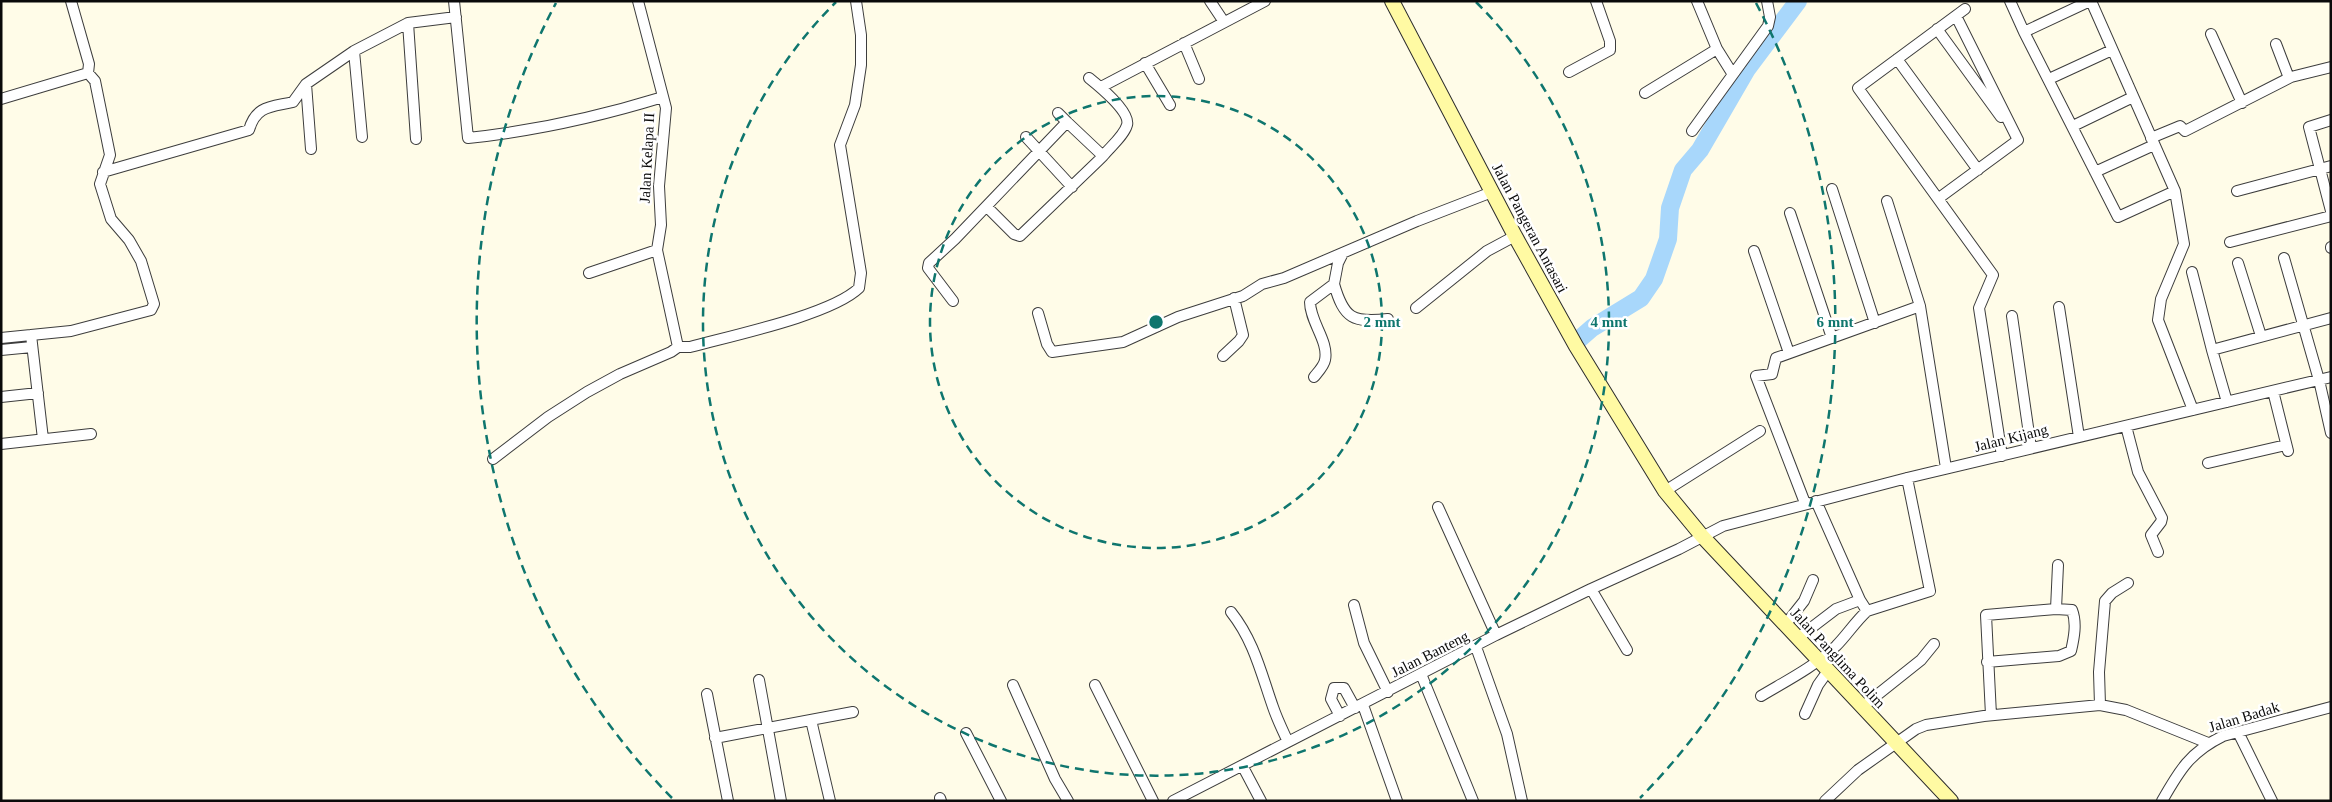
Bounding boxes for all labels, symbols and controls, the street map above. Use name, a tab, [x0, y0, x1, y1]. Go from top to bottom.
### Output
street label: Jalan Kelapa II	[637, 112, 657, 204]
street label: Jalan Pangeran Antasari	[1489, 161, 1571, 295]
centre of rings	[1147, 313, 1165, 331]
text: 2 mnt	[1363, 314, 1401, 330]
text: 4 mnt	[1590, 314, 1628, 330]
text: 6 mnt	[1816, 314, 1854, 330]
street label: Jalan Kijang	[1972, 421, 2050, 455]
street label: Jalan Panglima Polim	[1788, 605, 1889, 712]
street label: Jalan Banteng	[1389, 627, 1472, 680]
street label: Jalan Badak	[2207, 699, 2282, 735]

